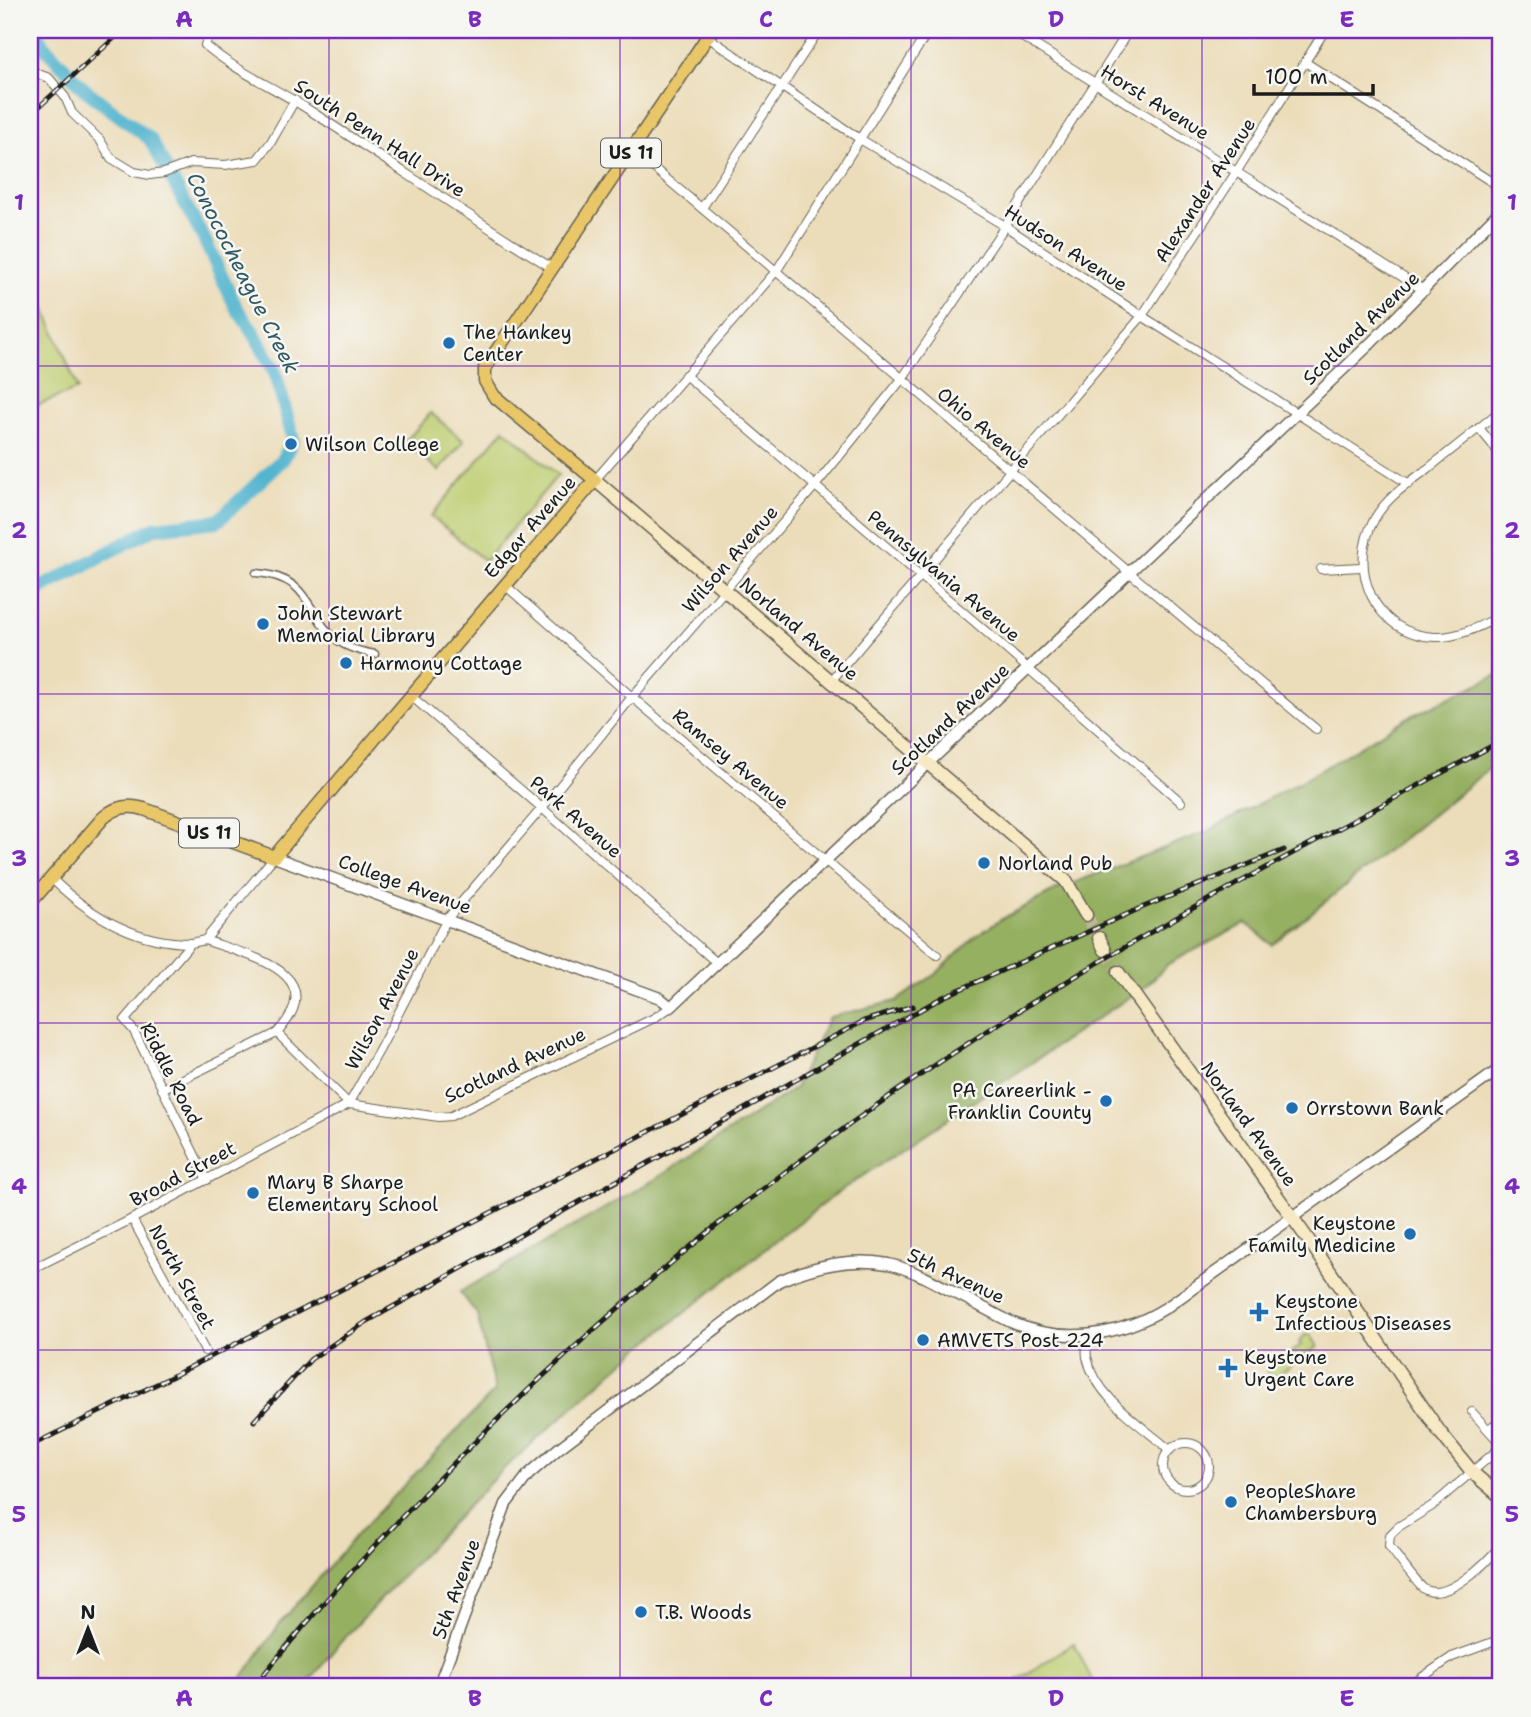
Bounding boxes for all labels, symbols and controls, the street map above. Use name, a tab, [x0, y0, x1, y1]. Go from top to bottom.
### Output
text: A	[175, 4, 193, 34]
text: B	[468, 4, 482, 34]
text: C	[759, 4, 773, 34]
text: D	[1048, 4, 1064, 34]
text: E	[1339, 4, 1355, 34]
scale bar	[1254, 52, 1374, 96]
street label: Horst Avenue	[1096, 59, 1214, 145]
text: 100 m	[1265, 63, 1328, 91]
street label: South Penn Hall Drive	[290, 73, 470, 203]
street label: Alexander Avenue	[1149, 113, 1261, 267]
road number: US 11	[601, 138, 661, 168]
water label: Conococheague Creek	[180, 168, 306, 378]
text: 1	[14, 187, 24, 217]
text: 1	[1507, 187, 1517, 217]
street label: Hudson Avenue	[1000, 199, 1132, 297]
street label: Scotland Avenue	[1297, 266, 1425, 390]
place label: The Hankey Center	[463, 320, 572, 367]
marker: The Hankey Center	[441, 335, 457, 351]
street label: Ohio Avenue	[932, 381, 1036, 475]
place label: Wilson College	[305, 432, 440, 457]
marker: Wilson College	[283, 436, 299, 452]
street label: Edgar Avenue	[478, 470, 582, 584]
street label: Wilson Avenue	[676, 500, 784, 618]
street label: Pennsylvania Avenue	[862, 505, 1026, 647]
text: 2	[11, 515, 27, 545]
text: 2	[1504, 515, 1520, 545]
street label: Norland Avenue	[734, 572, 864, 686]
place label: John Stewart Memorial Library	[277, 601, 435, 648]
marker: John Stewart Memorial Library	[255, 616, 271, 632]
place label: Harmony Cottage	[360, 651, 522, 676]
marker: Harmony Cottage	[338, 655, 354, 671]
street label: Scotland Avenue	[885, 658, 1015, 780]
street label: Ramsey Avenue	[667, 703, 795, 815]
street label: Park Avenue	[525, 770, 627, 864]
road number: US 11	[179, 818, 239, 848]
text: 3	[11, 843, 27, 873]
text: 3	[1504, 843, 1520, 873]
street label: College Avenue	[335, 848, 475, 920]
place label: Norland Pub	[998, 851, 1113, 876]
marker: Norland Pub	[976, 855, 992, 871]
street label: Wilson Avenue	[339, 944, 425, 1074]
street label: Riddle Road	[134, 1018, 208, 1130]
street label: Scotland Avenue	[440, 1021, 590, 1109]
street label: Norland Avenue	[1195, 1057, 1303, 1191]
place label: PA Careerlink - Franklin County	[948, 1078, 1092, 1125]
marker: PA Careerlink - Franklin County	[1098, 1093, 1114, 1109]
place label: Orrstown Bank	[1306, 1096, 1444, 1121]
marker: Orrstown Bank	[1284, 1100, 1300, 1116]
street label: Broad Street	[126, 1136, 240, 1212]
place label: Mary B Sharpe Elementary School	[267, 1170, 438, 1217]
text: 4	[11, 1171, 27, 1201]
text: 4	[1504, 1171, 1520, 1201]
marker: Mary B Sharpe Elementary School	[245, 1185, 261, 1201]
place label: Keystone Family Medicine	[1248, 1211, 1396, 1258]
street label: North Street	[143, 1220, 221, 1334]
marker: Keystone Family Medicine	[1402, 1226, 1418, 1242]
street label: 5th Avenue	[903, 1242, 1009, 1310]
place label: Keystone Infectious Diseases	[1275, 1289, 1452, 1336]
marker: Keystone Infectious Diseases	[1249, 1302, 1269, 1322]
place label: AMVETS Post 224	[937, 1328, 1104, 1353]
marker: AMVETS Post 224	[915, 1332, 931, 1348]
place label: Keystone Urgent Care	[1244, 1345, 1355, 1392]
marker: Keystone Urgent Care	[1218, 1358, 1238, 1378]
place label: PeopleShare Chambersburg	[1245, 1479, 1377, 1526]
marker: PeopleShare Chambersburg	[1223, 1494, 1239, 1510]
text: 5	[12, 1499, 26, 1529]
text: 5	[1505, 1499, 1519, 1529]
street label: 5th Avenue	[426, 1535, 486, 1643]
north arrow	[52, 1594, 122, 1664]
text: N	[80, 1600, 96, 1625]
place label: T.B. Woods	[655, 1600, 752, 1625]
marker: T.B. Woods	[633, 1604, 649, 1620]
text: A	[175, 1683, 193, 1713]
text: B	[468, 1683, 482, 1713]
text: C	[759, 1683, 773, 1713]
text: D	[1048, 1683, 1064, 1713]
text: E	[1339, 1683, 1355, 1713]

